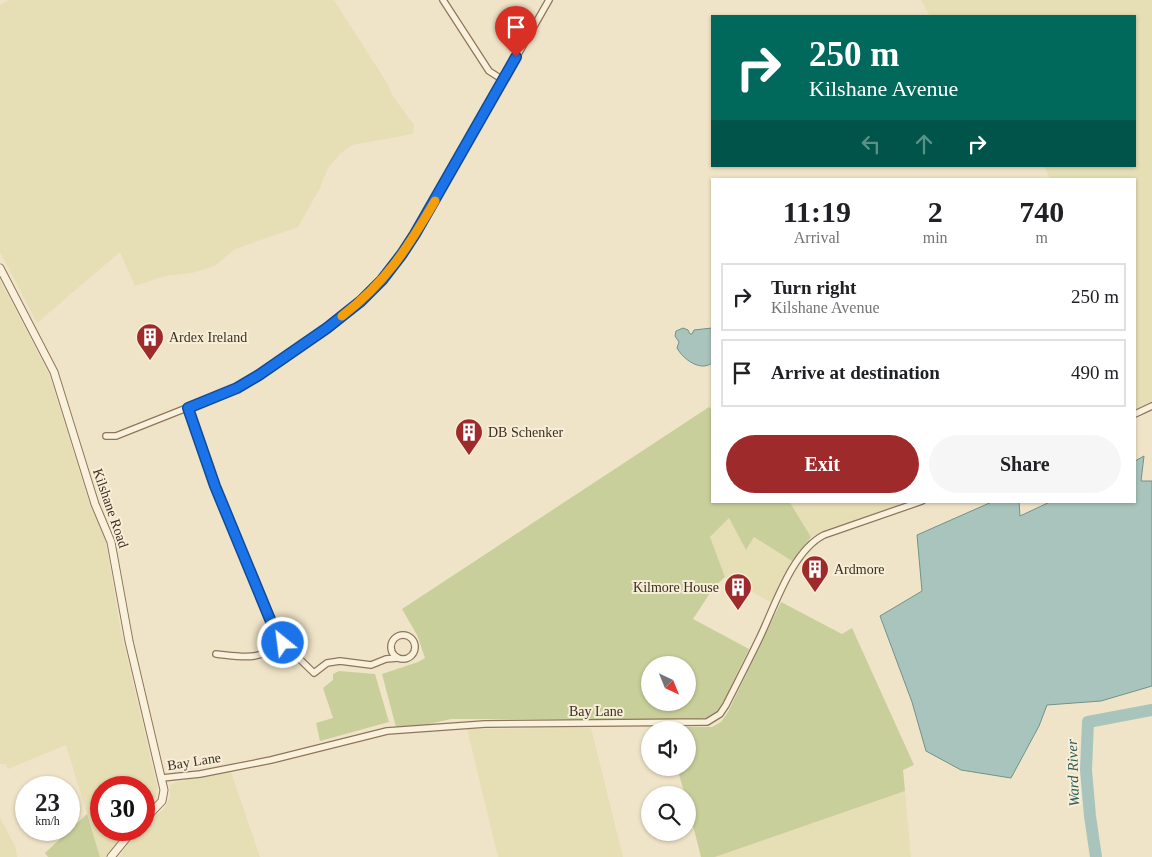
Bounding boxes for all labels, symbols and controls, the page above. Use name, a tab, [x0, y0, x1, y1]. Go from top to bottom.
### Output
pin	[495, 6, 537, 57]
icon: arrive	[502, 13, 530, 41]
icon: right	[726, 35, 791, 100]
text: 250 m	[809, 35, 899, 74]
text: Kilshane Avenue	[809, 76, 958, 101]
icon: left	[857, 130, 885, 158]
icon: ahead	[910, 130, 938, 158]
icon: right	[963, 130, 991, 158]
text: 11:19	[783, 195, 851, 228]
text: 2	[928, 195, 943, 228]
text: 740	[1019, 195, 1064, 228]
text: Arrival	[794, 229, 840, 246]
text: min	[923, 229, 948, 246]
text: m	[1036, 229, 1048, 246]
text: Turn right	[771, 277, 856, 298]
icon: right	[728, 283, 756, 311]
text: 250 m	[1071, 286, 1119, 307]
text: Kilshane Avenue	[771, 299, 880, 316]
building icon: Ardex Ireland	[135, 322, 165, 361]
place label: Ardex Ireland	[169, 330, 247, 345]
icon: arrive	[728, 359, 756, 387]
text: Arrive at destination	[771, 362, 940, 383]
text: 490 m	[1071, 362, 1119, 383]
building icon: DB Schenker	[454, 417, 484, 456]
place label: DB Schenker	[488, 425, 563, 440]
button: Exit	[726, 435, 919, 493]
button: Share	[929, 435, 1121, 493]
street label: Kilshane Road	[90, 467, 131, 550]
building icon: Ardmore	[800, 554, 830, 593]
place label: Ardmore	[834, 562, 885, 577]
building icon: Kilmore House	[723, 572, 753, 611]
place label: Kilmore House	[633, 580, 719, 595]
position arrow	[256, 616, 308, 668]
north arrow	[641, 656, 696, 711]
map controls	[641, 656, 696, 841]
street label: Bay Lane	[569, 704, 623, 719]
button: sound	[641, 721, 696, 776]
water label: Ward River	[1064, 739, 1082, 807]
street label: Bay Lane	[166, 750, 222, 773]
speed limit sign: 30	[90, 776, 155, 841]
button: search	[641, 786, 696, 841]
text: 23	[35, 789, 60, 816]
text: km/h	[35, 814, 60, 828]

